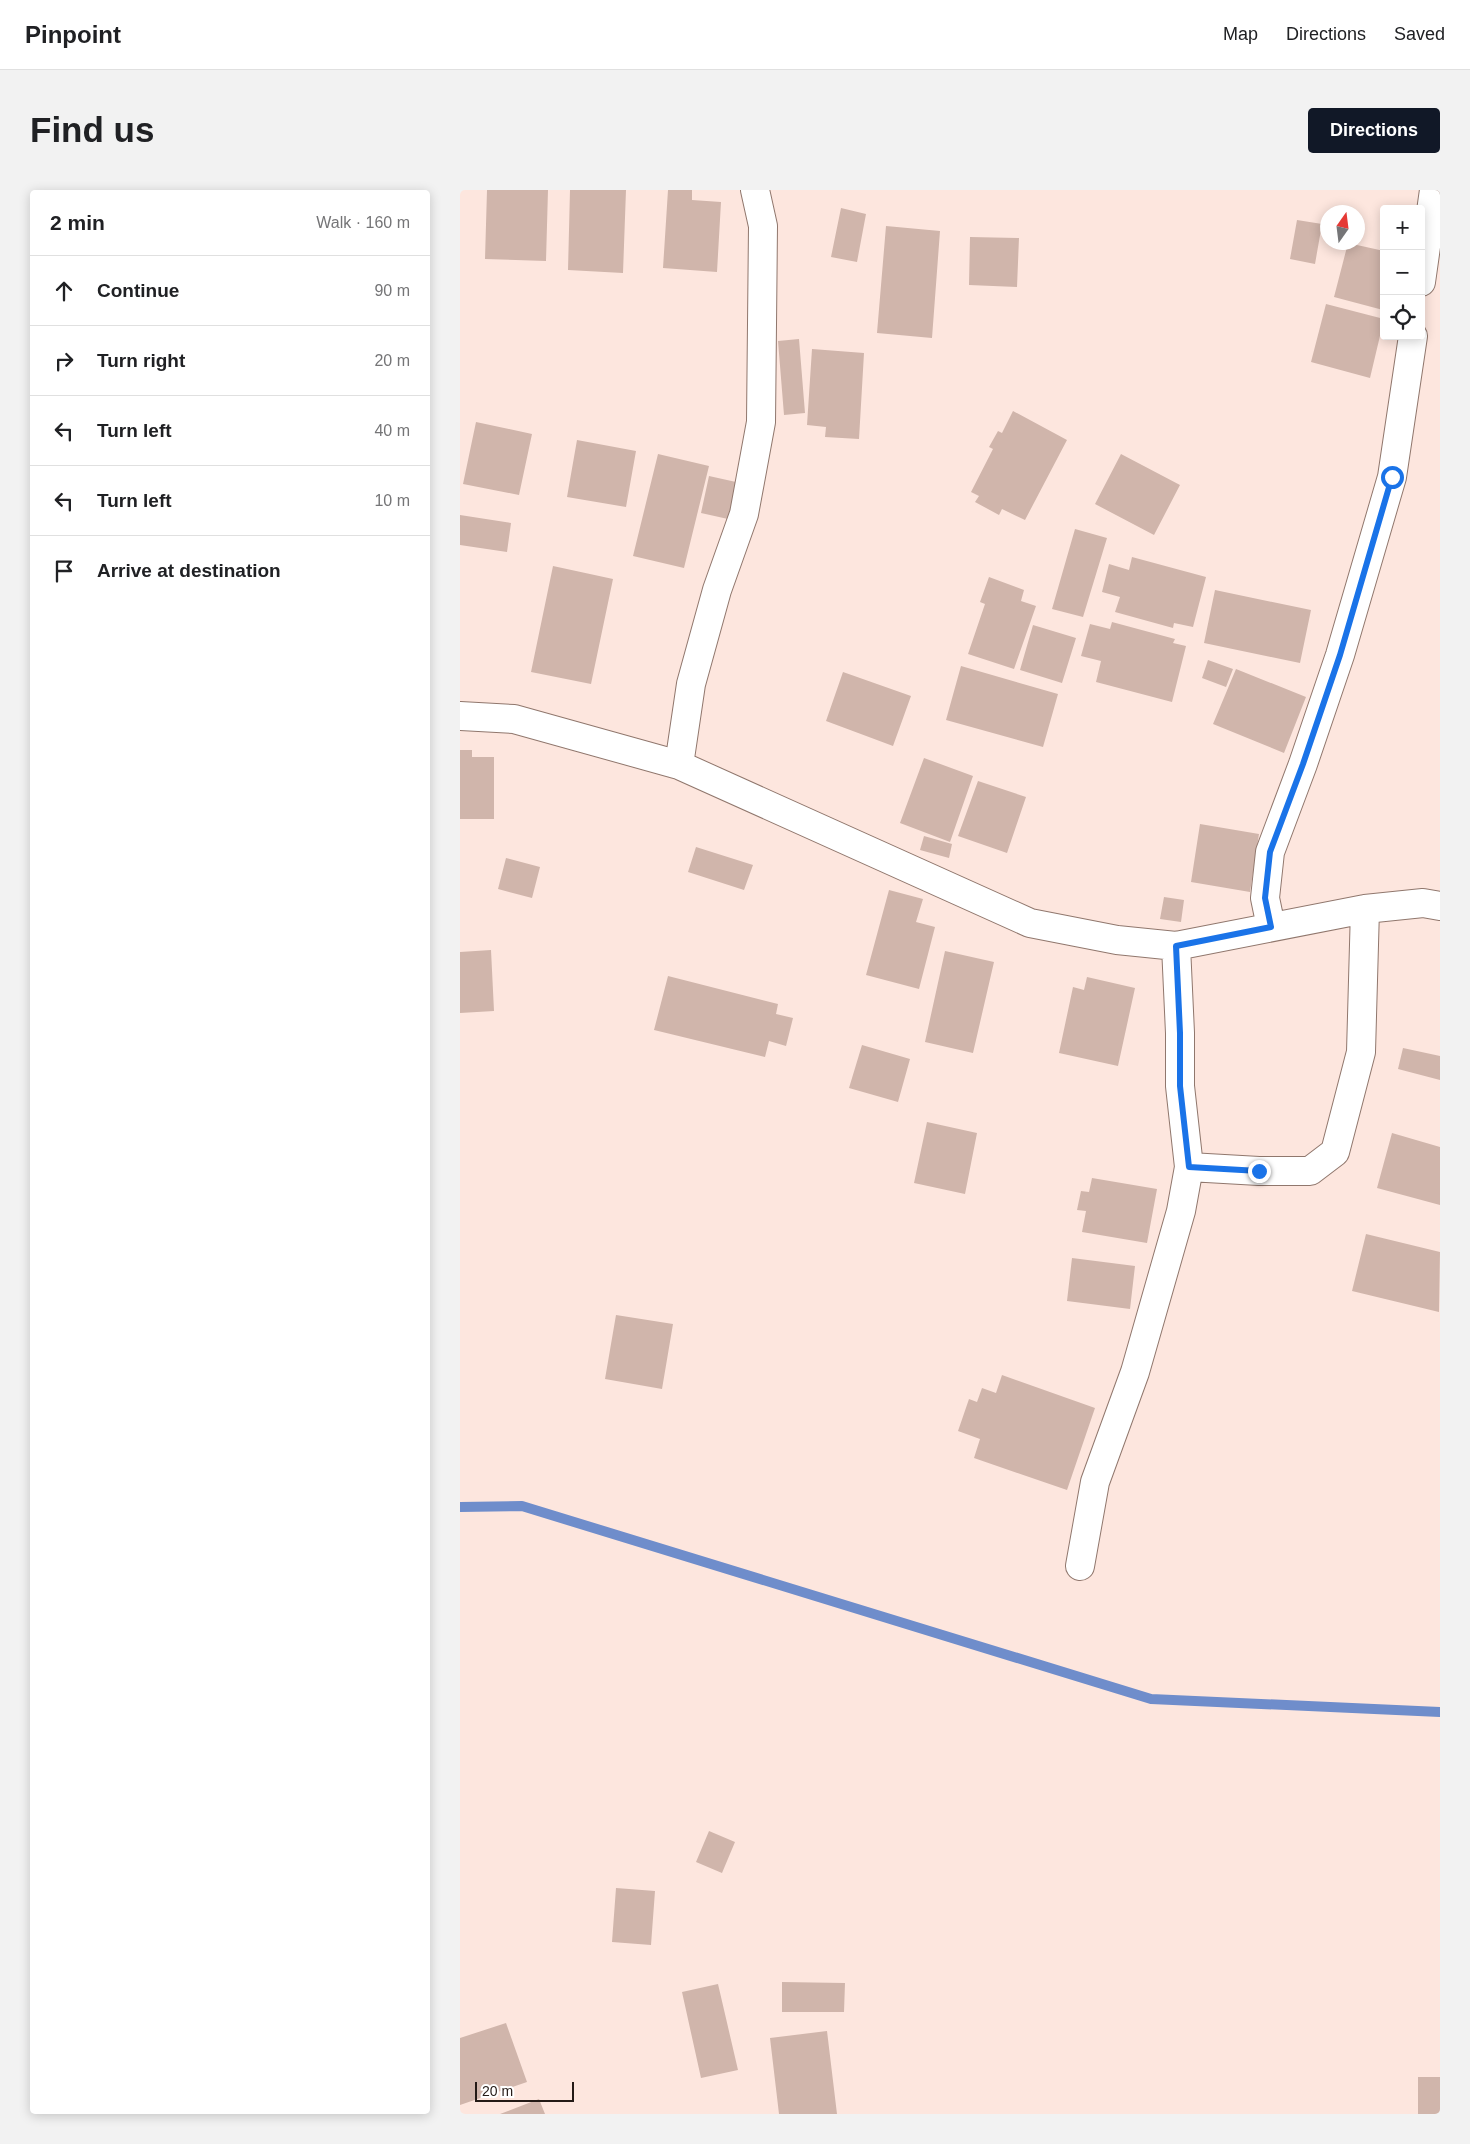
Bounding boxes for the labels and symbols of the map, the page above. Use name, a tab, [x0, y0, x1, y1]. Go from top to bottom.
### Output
north arrow	[1320, 205, 1365, 250]
route start	[1381, 466, 1404, 489]
route end	[1248, 1160, 1271, 1183]
scale bar	[475, 2079, 574, 2102]

